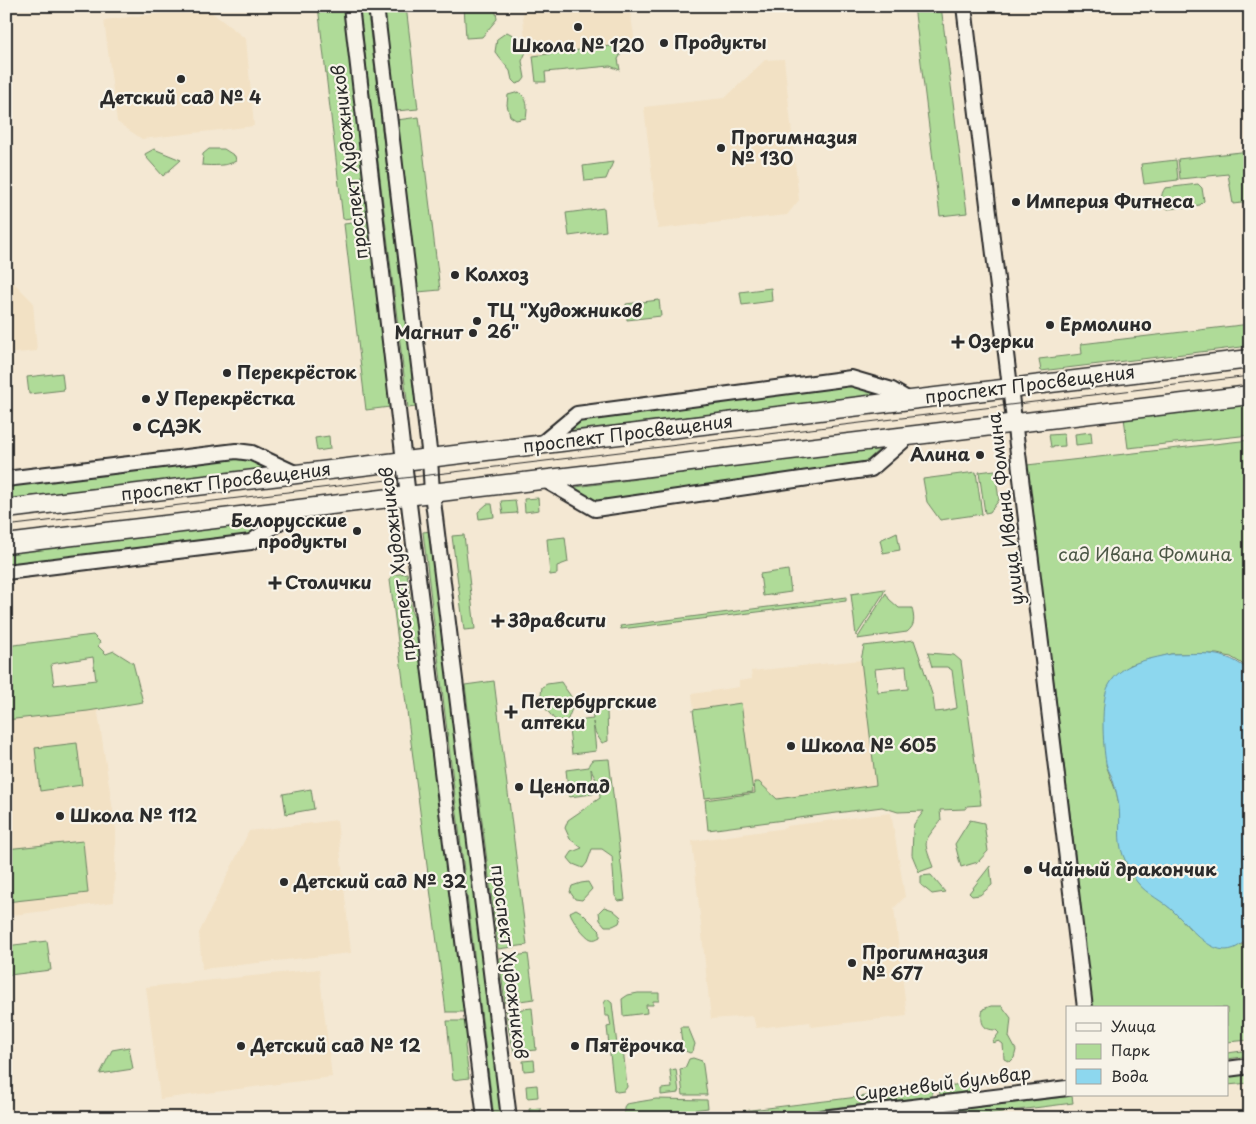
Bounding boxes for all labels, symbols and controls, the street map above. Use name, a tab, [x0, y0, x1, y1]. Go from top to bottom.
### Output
marker: Школа № 120	[572, 21, 584, 33]
place label: Продукты	[674, 28, 767, 55]
place label: Школа № 120	[512, 31, 644, 58]
marker: Продукты	[658, 37, 670, 49]
street label: проспект Художников	[323, 63, 374, 261]
marker: Детский сад № 4	[175, 73, 187, 85]
place label: Детский сад № 4	[100, 83, 261, 110]
place label: Прогимназия № 130	[731, 123, 858, 171]
marker: Прогимназия № 130	[715, 142, 727, 154]
place label: Империя Фитнеса	[1026, 187, 1194, 214]
marker: Империя Фитнеса	[1010, 196, 1022, 208]
place label: Колхоз	[465, 260, 529, 287]
marker: Колхоз	[449, 269, 461, 281]
place label: ТЦ "Художников 26"	[487, 296, 643, 344]
place label: Ермолино	[1060, 310, 1152, 337]
marker: ТЦ "Художников 26"	[471, 315, 483, 327]
place label: Магнит	[395, 318, 464, 345]
marker: Ермолино	[1044, 319, 1056, 331]
marker: Магнит	[467, 327, 479, 339]
place label: Озерки	[968, 327, 1034, 354]
marker: Озерки	[952, 336, 964, 348]
street label: проспект Просвещения	[923, 357, 1136, 410]
place label: Перекрёсток	[237, 358, 357, 385]
marker: Перекрёсток	[221, 367, 233, 379]
place label: У Перекрёстка	[156, 384, 296, 411]
marker: У Перекрёстка	[140, 393, 152, 405]
street label: проспект Просвещения	[521, 406, 734, 459]
street label: улица Ивана Фомина	[979, 411, 1030, 607]
place label: СДЭК	[147, 412, 202, 439]
marker: СДЭК	[131, 421, 143, 433]
place label: Алина	[910, 440, 970, 467]
marker: Алина	[974, 449, 986, 461]
street label: проспект Просвещения	[119, 454, 332, 507]
street label: проспект Художников	[371, 465, 422, 663]
place label: Белорусские продукты	[231, 506, 347, 554]
marker: Белорусские продукты	[351, 525, 363, 537]
park label: сад Ивана Фомина	[1058, 540, 1232, 567]
place label: Столички	[285, 568, 372, 595]
marker: Столички	[269, 577, 281, 589]
place label: Здравсити	[507, 606, 606, 633]
marker: Здравсити	[492, 615, 504, 627]
place label: Петербургские аптеки	[521, 687, 657, 735]
marker: Петербургские аптеки	[505, 706, 517, 718]
place label: Школа № 605	[801, 731, 937, 758]
marker: Школа № 605	[785, 740, 797, 752]
place label: Ценопад	[529, 772, 610, 799]
marker: Ценопад	[513, 781, 525, 793]
place label: Школа № 112	[70, 801, 197, 828]
marker: Школа № 112	[54, 810, 66, 822]
place label: Чайный дракончик	[1038, 855, 1217, 882]
street label: проспект Художников	[485, 863, 536, 1061]
marker: Чайный дракончик	[1022, 864, 1034, 876]
place label: Детский сад № 32	[293, 867, 467, 894]
marker: Детский сад № 32	[278, 876, 290, 888]
place label: Прогимназия № 677	[862, 938, 989, 986]
marker: Прогимназия № 677	[846, 957, 858, 969]
legend	[1066, 1006, 1228, 1096]
text: Улица	[1111, 1014, 1156, 1037]
place label: Детский сад № 12	[250, 1031, 421, 1058]
place label: Пятёрочка	[585, 1031, 686, 1058]
text: Парк	[1111, 1038, 1150, 1061]
marker: Детский сад № 12	[235, 1040, 247, 1052]
marker: Пятёрочка	[569, 1040, 581, 1052]
street label: Сиреневый бульвар	[853, 1058, 1033, 1107]
text: Вода	[1111, 1064, 1149, 1087]

